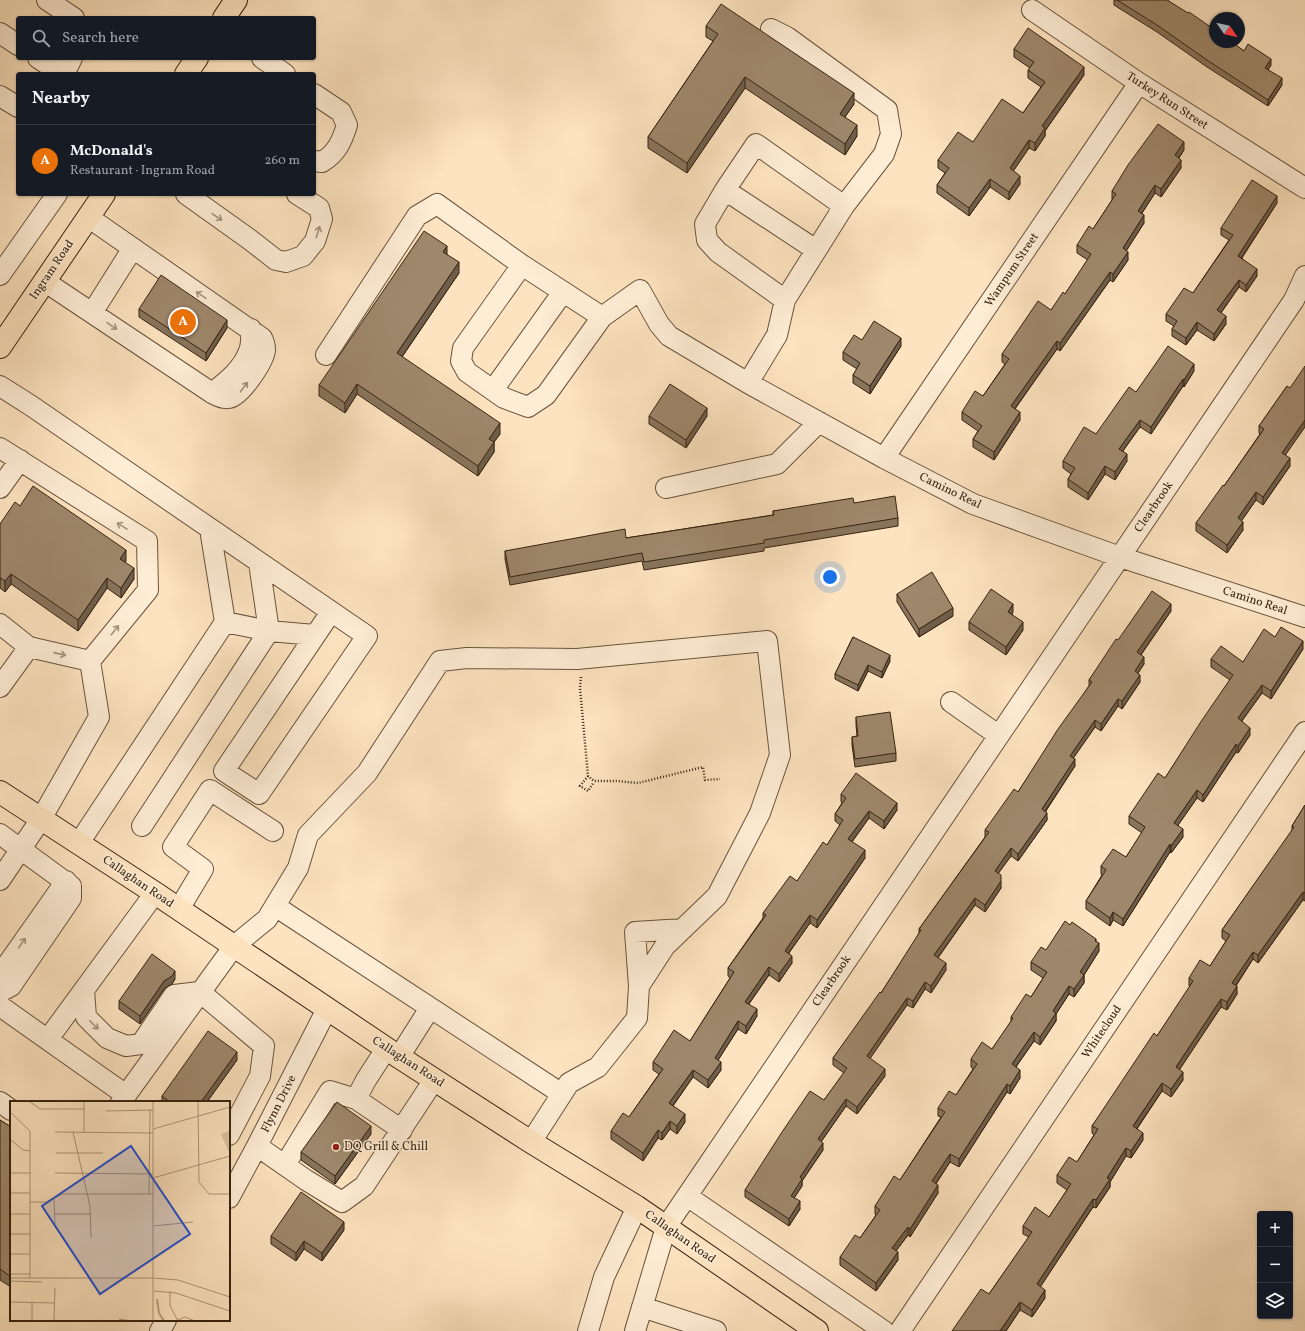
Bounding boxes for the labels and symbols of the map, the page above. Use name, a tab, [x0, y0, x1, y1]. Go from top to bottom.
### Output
north arrow	[1209, 12, 1245, 48]
street label: Turkey Run Street	[1123, 69, 1211, 133]
one-way arrow	[211, 213, 222, 221]
one-way arrow	[315, 225, 322, 238]
street label: Wampum Street	[981, 230, 1043, 310]
street label: Ingram Road	[26, 237, 78, 303]
one-way arrow	[196, 291, 207, 299]
pin: A	[170, 307, 196, 337]
one-way arrow	[106, 322, 117, 330]
one-way arrow	[240, 381, 248, 392]
street label: Camino Real	[916, 469, 984, 513]
street label: Clearbrook	[1131, 478, 1177, 536]
one-way arrow	[116, 521, 128, 529]
your location	[820, 567, 840, 587]
street label: Camino Real	[1221, 583, 1290, 619]
one-way arrow	[110, 625, 119, 636]
one-way arrow	[53, 650, 66, 658]
street label: Callaghan Road	[99, 852, 177, 912]
one-way arrow	[18, 938, 27, 949]
street label: Clearbrook	[809, 952, 855, 1010]
street label: Whitecloud	[1078, 1002, 1126, 1062]
one-way arrow	[89, 1020, 99, 1030]
street label: Callaghan Road	[369, 1033, 447, 1091]
street label: Flynn Drive	[258, 1072, 301, 1136]
inset map	[10, 1101, 230, 1321]
place label: DQ Grill & Chill	[344, 1139, 428, 1155]
marker: DQ Grill & Chill	[331, 1142, 341, 1152]
street label: Callaghan Road	[641, 1207, 719, 1267]

